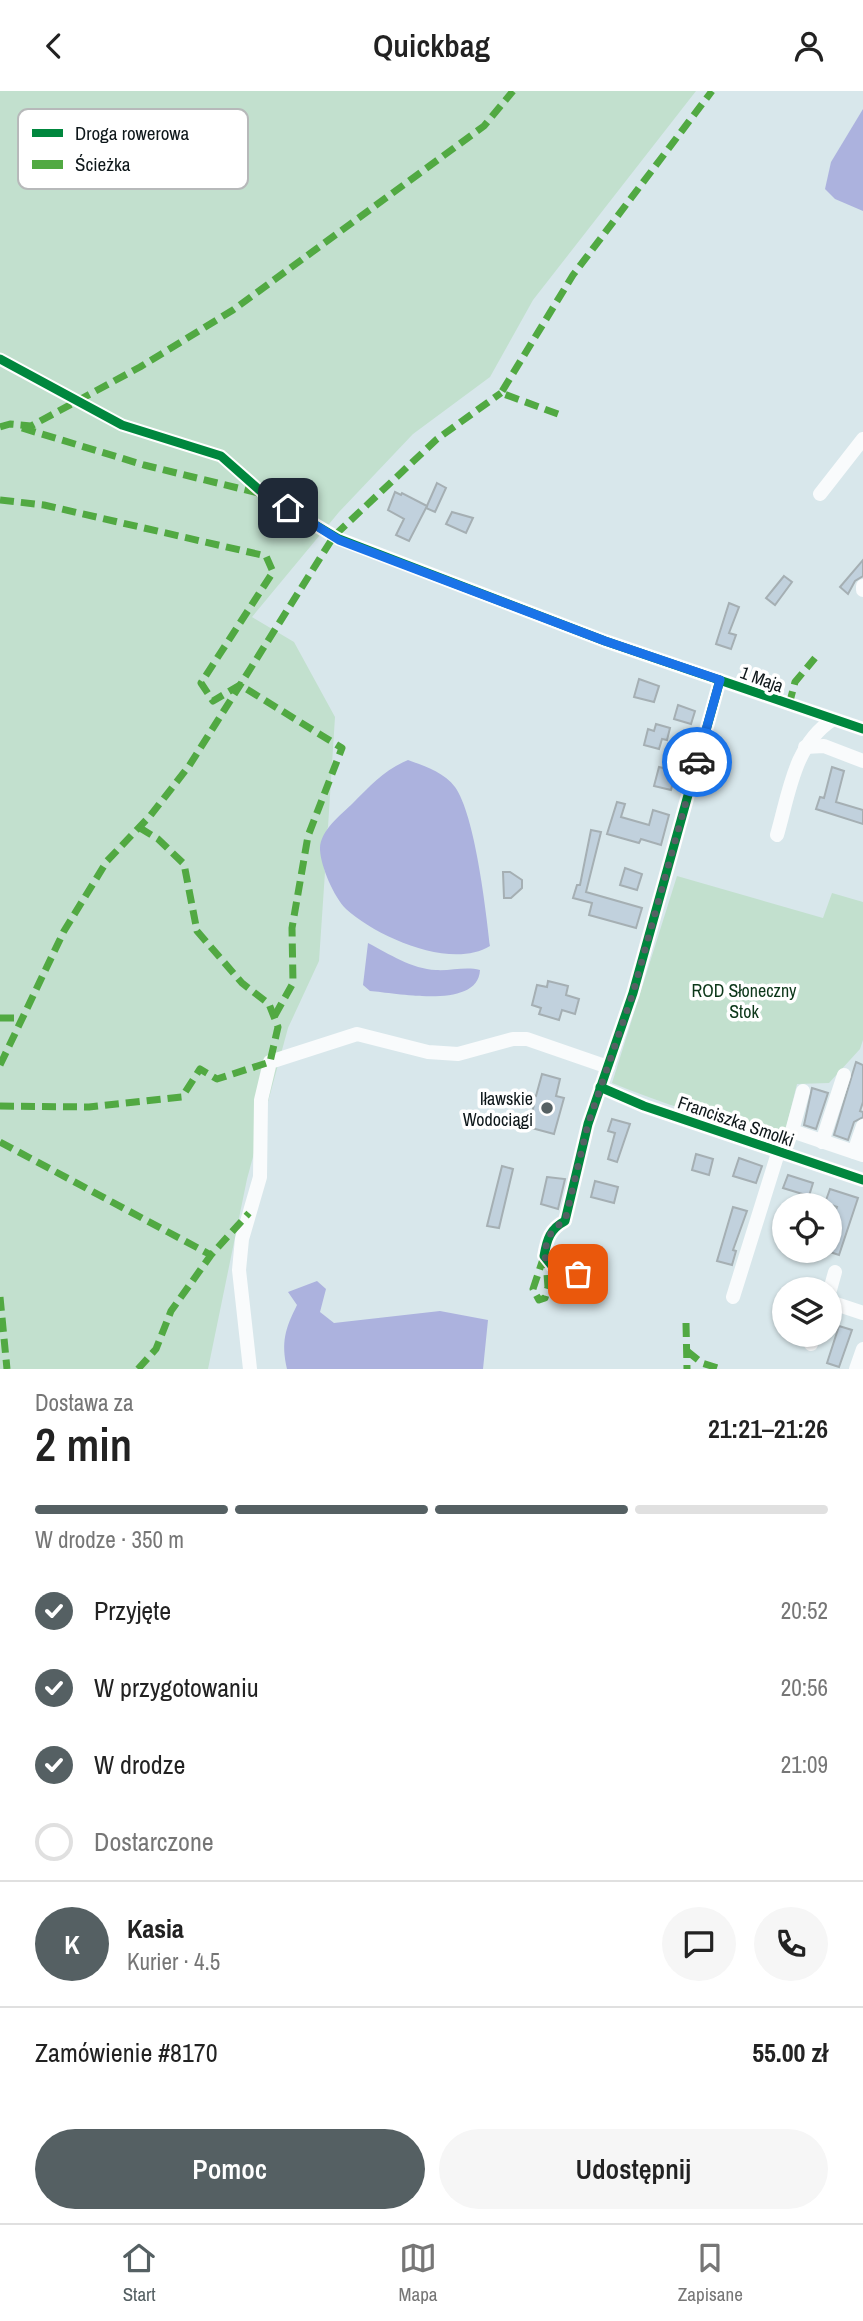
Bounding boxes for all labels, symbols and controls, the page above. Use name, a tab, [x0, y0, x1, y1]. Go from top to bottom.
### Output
text: Quickbag	[373, 24, 490, 67]
icon: back	[35, 27, 73, 65]
icon: person	[790, 27, 828, 65]
legend	[18, 109, 248, 189]
text: Droga rowerowa	[75, 120, 190, 146]
text: Ścieżka	[75, 151, 131, 177]
pin	[258, 478, 318, 538]
icon: home	[269, 489, 307, 527]
street label: 1 Maja	[737, 660, 787, 698]
courier	[662, 727, 732, 797]
icon: car	[678, 743, 716, 781]
park label: ROD Słoneczny Stok	[692, 978, 797, 1024]
place label: Iławskie Wodociągi	[463, 1086, 533, 1132]
street label: Franciszka Smolki	[675, 1089, 797, 1153]
marker: Iławskie Wodociągi	[539, 1100, 555, 1116]
map controls	[772, 1193, 842, 1347]
button: locate	[772, 1193, 842, 1263]
pin	[548, 1244, 608, 1304]
icon: bag	[559, 1255, 597, 1293]
button: layers	[772, 1277, 842, 1347]
text: Dostawa za	[35, 1387, 134, 1418]
text: 21:21–21:26	[708, 1411, 828, 1446]
text: 2 min	[35, 1413, 132, 1475]
text: W drodze · 350 m	[35, 1524, 184, 1555]
icon: check	[35, 1592, 73, 1630]
text: Przyjęte	[94, 1593, 171, 1628]
text: 20:52	[781, 1595, 828, 1626]
icon: check	[35, 1669, 73, 1707]
text: W przygotowaniu	[94, 1670, 259, 1705]
text: 20:56	[781, 1672, 828, 1703]
icon: check	[35, 1746, 73, 1784]
text: W drodze	[94, 1747, 185, 1782]
text: 21:09	[781, 1749, 828, 1780]
text: Dostarczone	[94, 1824, 214, 1859]
button: chat	[662, 1907, 736, 1981]
button: phone	[754, 1907, 828, 1981]
text: Kasia	[127, 1911, 184, 1946]
text: K	[64, 1927, 80, 1962]
text: Kurier · 4.5	[127, 1946, 220, 1977]
text: Zamówienie #8170	[35, 2035, 218, 2070]
text: 55.00 zł	[752, 2035, 828, 2070]
button: Pomoc	[35, 2129, 425, 2209]
button: Udostępnij	[439, 2129, 828, 2209]
tab: Start	[120, 2239, 158, 2307]
tab: Mapa	[399, 2239, 438, 2307]
tab: Zapisane	[678, 2239, 743, 2307]

